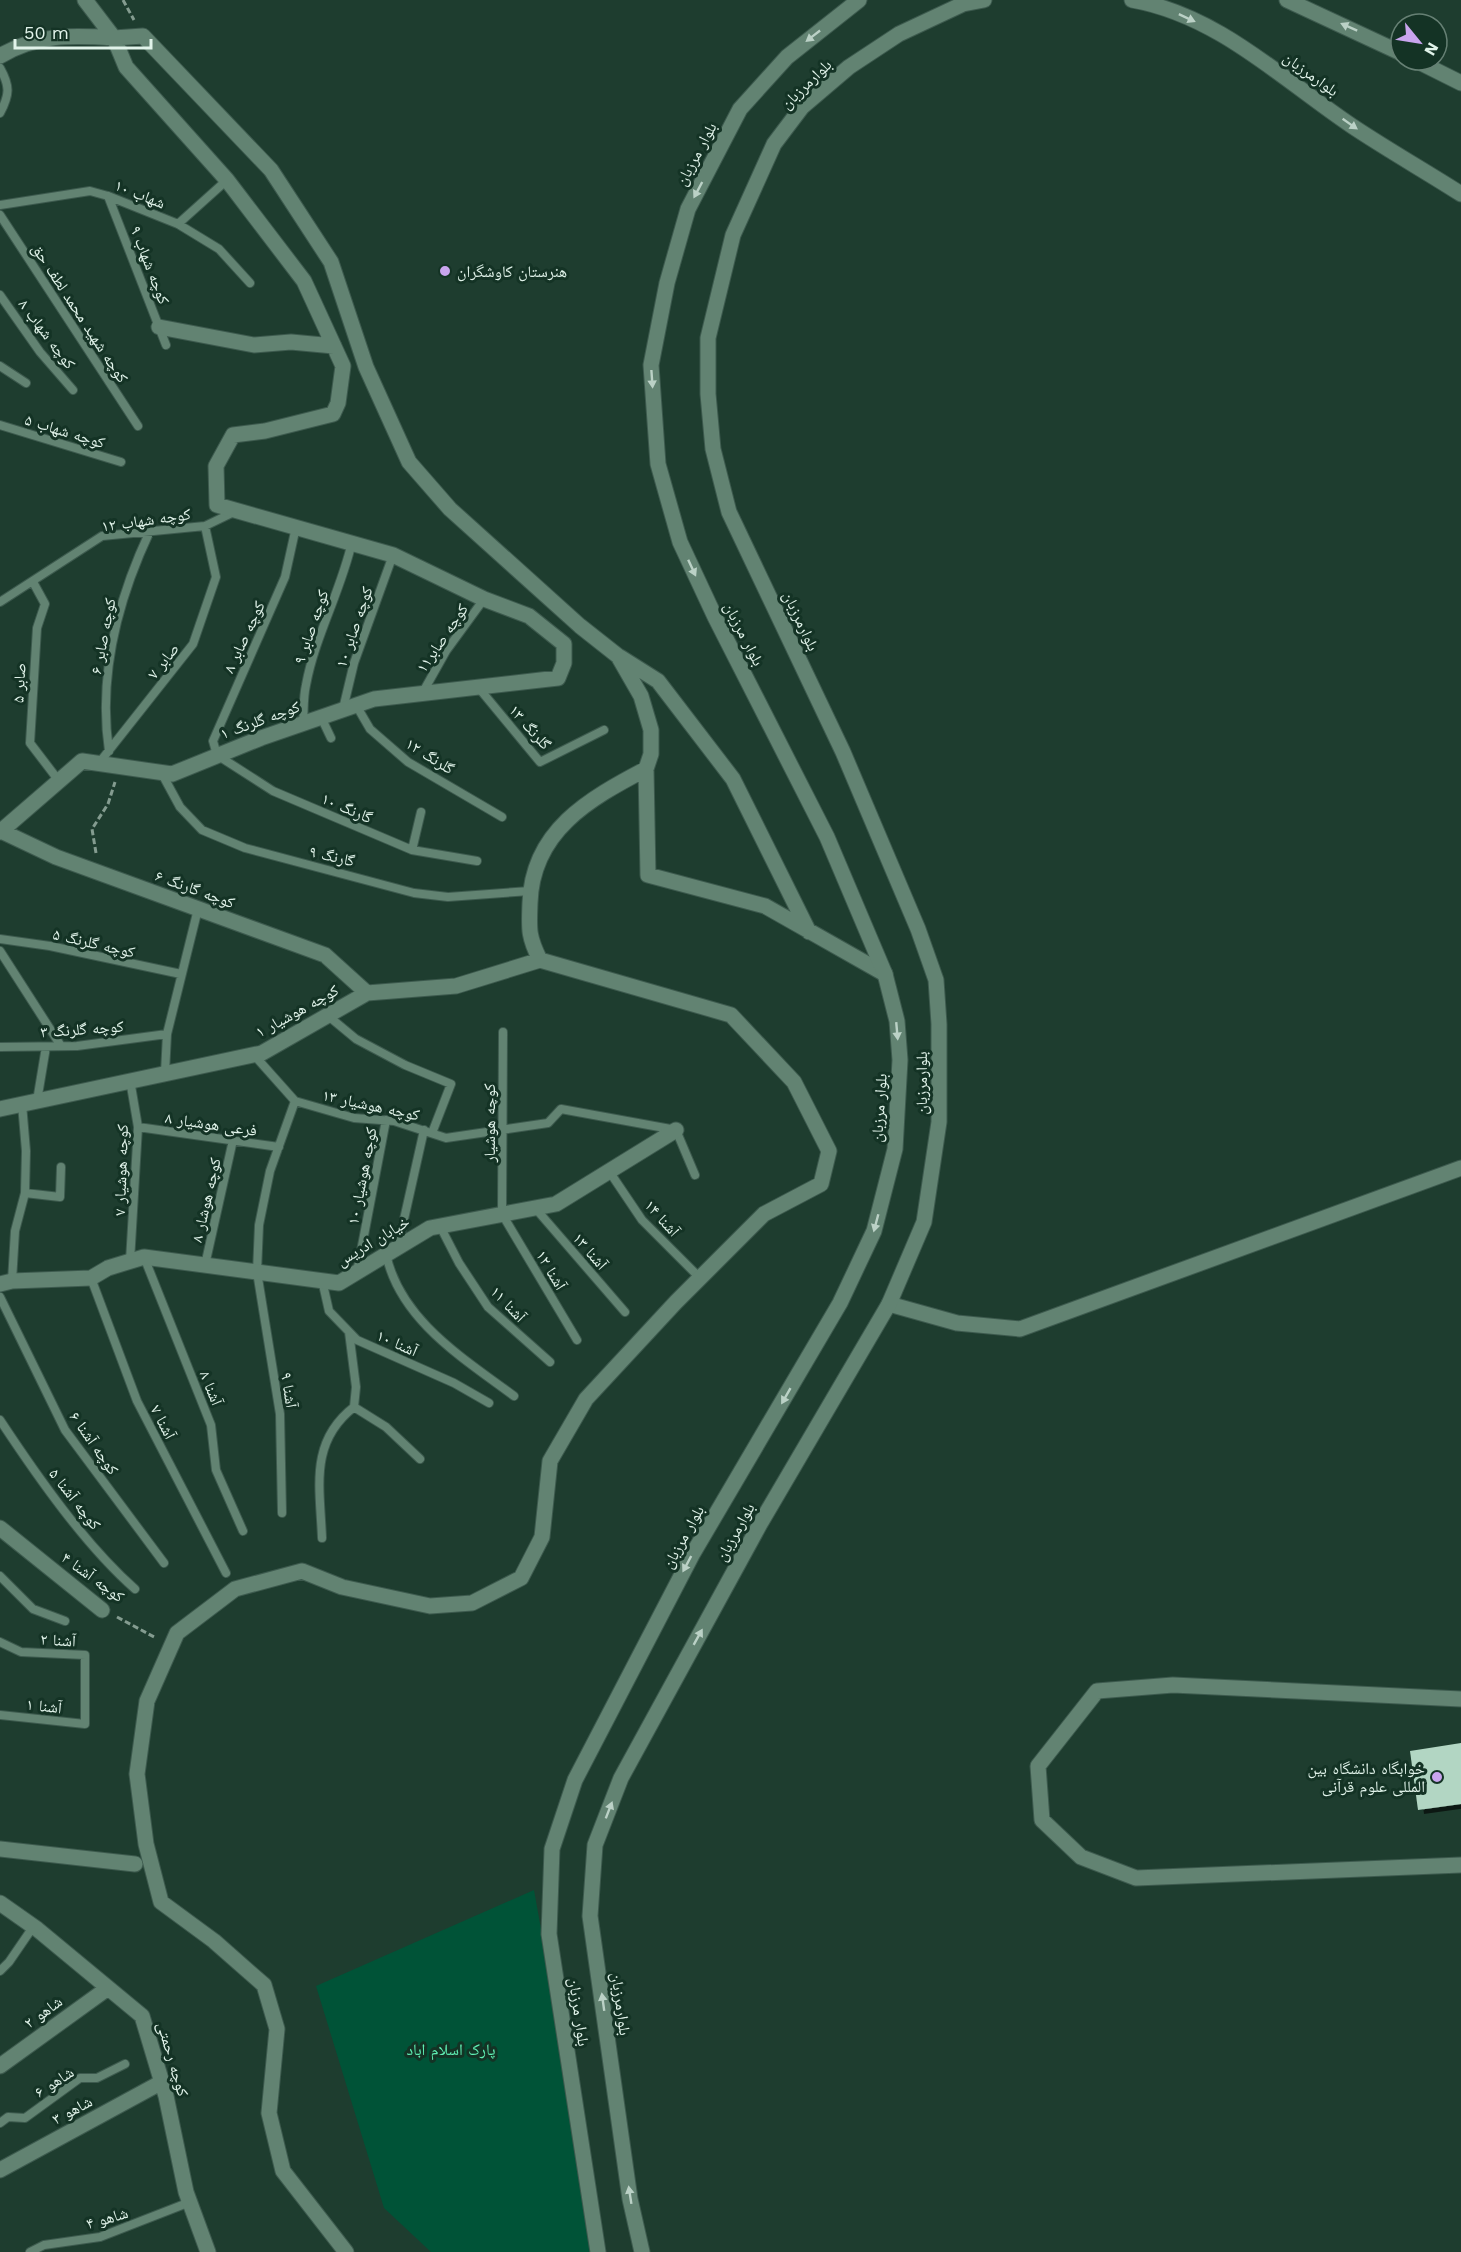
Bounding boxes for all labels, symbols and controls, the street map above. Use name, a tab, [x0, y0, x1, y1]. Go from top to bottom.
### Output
scale bar	[15, 12, 152, 50]
north arrow	[1389, 12, 1449, 72]
one-way arrow	[1179, 13, 1197, 23]
text: 50 m	[24, 22, 69, 43]
one-way arrow	[1339, 22, 1357, 32]
one-way arrow	[805, 30, 821, 43]
text: N	[1420, 39, 1443, 59]
street label: بلوارمرزبان	[1279, 48, 1342, 101]
street label: بلوارمرزبان	[777, 55, 836, 114]
one-way arrow	[1342, 118, 1358, 130]
street label: بلوار مرزبان	[671, 119, 721, 189]
street label: شهاب ۱۰	[112, 175, 168, 213]
one-way arrow	[693, 182, 703, 199]
street label: کوچه شهاب ۹	[126, 223, 174, 307]
street label: کوچه شهید محمد لطف حق	[27, 240, 132, 387]
place label: هنرستان کاوشگران	[457, 262, 567, 282]
marker: هنرستان کاوشگران	[438, 264, 452, 278]
street label: کوچه شهاب ۸	[15, 295, 80, 373]
one-way arrow	[648, 369, 657, 388]
street label: کوچه شهاب ۵	[23, 410, 108, 452]
street label: کوچه شهاب ۱۲	[100, 504, 192, 536]
one-way arrow	[687, 559, 697, 577]
street label: کوچه صابر ۱۰	[331, 584, 377, 670]
street label: کوچه صابر ۹	[289, 587, 333, 667]
street label: بلوارمرزبان	[778, 588, 823, 654]
street label: کوچه صابر ۶	[86, 596, 120, 676]
street label: کوچه صابر ۸	[219, 598, 269, 676]
street label: بلوار مرزبان	[719, 599, 768, 670]
street label: کوچه صابر۱۱	[412, 600, 472, 676]
street label: صابر ۷	[143, 639, 183, 683]
street label: صابر ۵	[8, 662, 30, 704]
street label: کوچه گلرنگ ۱	[218, 697, 303, 743]
street label: گلرنگ ۱۳	[505, 701, 555, 754]
street label: گلرنگ ۱۲	[402, 734, 458, 778]
street label: گارنگ ۱۰	[319, 789, 376, 827]
street label: گارنگ ۹	[307, 842, 357, 871]
street label: کوچه گارنگ ۶	[153, 866, 238, 912]
street label: کوچه گلرنگ ۵	[51, 924, 137, 962]
street label: کوچه هوشیار ۱	[252, 980, 342, 1042]
street label: کوچه گلرنگ ۳	[40, 1017, 125, 1041]
one-way arrow	[893, 1021, 902, 1040]
street label: بلوارمرزبان	[912, 1051, 932, 1115]
street label: بلوار مرزبان	[867, 1073, 892, 1143]
street label: کوچه هوشیار	[480, 1083, 499, 1164]
street label: کوچه هوشیار ۱۳	[321, 1085, 422, 1125]
street label: فرعی هوشیار ۸	[164, 1108, 258, 1141]
street label: کوچه هوشیار ۷	[110, 1123, 132, 1216]
street label: کوچه هوشیار ۱۰	[343, 1125, 381, 1226]
street label: کوچه هوشار ۸	[187, 1156, 225, 1244]
street label: آشنا ۱۴	[641, 1196, 684, 1241]
street label: خیابان ادریس	[333, 1212, 413, 1271]
one-way arrow	[871, 1214, 880, 1232]
street label: آشنا ۱۳	[569, 1229, 612, 1274]
street label: آشنا ۱۲	[532, 1247, 571, 1294]
street label: آشنا ۱۱	[486, 1282, 530, 1327]
street label: آشنا ۱۰	[374, 1326, 421, 1361]
street label: آشنا ۸	[196, 1368, 227, 1409]
street label: آشنا ۹	[277, 1371, 301, 1410]
one-way arrow	[780, 1388, 791, 1404]
street label: آشنا ۷	[146, 1402, 180, 1443]
street label: کوچه آشنا ۶	[65, 1408, 123, 1479]
street label: کوچه آشنا ۵	[45, 1465, 105, 1534]
street label: بلوارمرزبان	[711, 1500, 760, 1565]
street label: بلوار مرزبان	[658, 1502, 709, 1572]
street label: کوچه آشنا ۴	[58, 1548, 128, 1606]
one-way arrow	[682, 1556, 692, 1573]
one-way arrow	[693, 1628, 703, 1645]
street label: آشنا ۲	[40, 1630, 77, 1650]
street label: آشنا ۱	[25, 1695, 64, 1717]
place label: خوابگاه دانشگاه بین المللی علوم قرآنی	[1307, 1759, 1425, 1797]
marker: خوابگاه دانشگاه بین المللی علوم قرآنی	[1430, 1770, 1444, 1784]
one-way arrow	[604, 1801, 614, 1819]
street label: بلوارمرزبان	[606, 1971, 635, 2037]
street label: بلوار مرزبان	[564, 1977, 593, 2048]
street label: شاهو ۲	[20, 1992, 66, 2032]
one-way arrow	[598, 1992, 607, 2011]
street label: کوچه رحمتی	[152, 2020, 193, 2099]
park label: پارک اسلام اباد	[407, 2040, 496, 2060]
street label: شاهو ۶	[31, 2062, 77, 2102]
street label: شاهو ۳	[49, 2092, 95, 2128]
one-way arrow	[625, 2185, 634, 2204]
street label: شاهو ۴	[84, 2203, 130, 2233]

